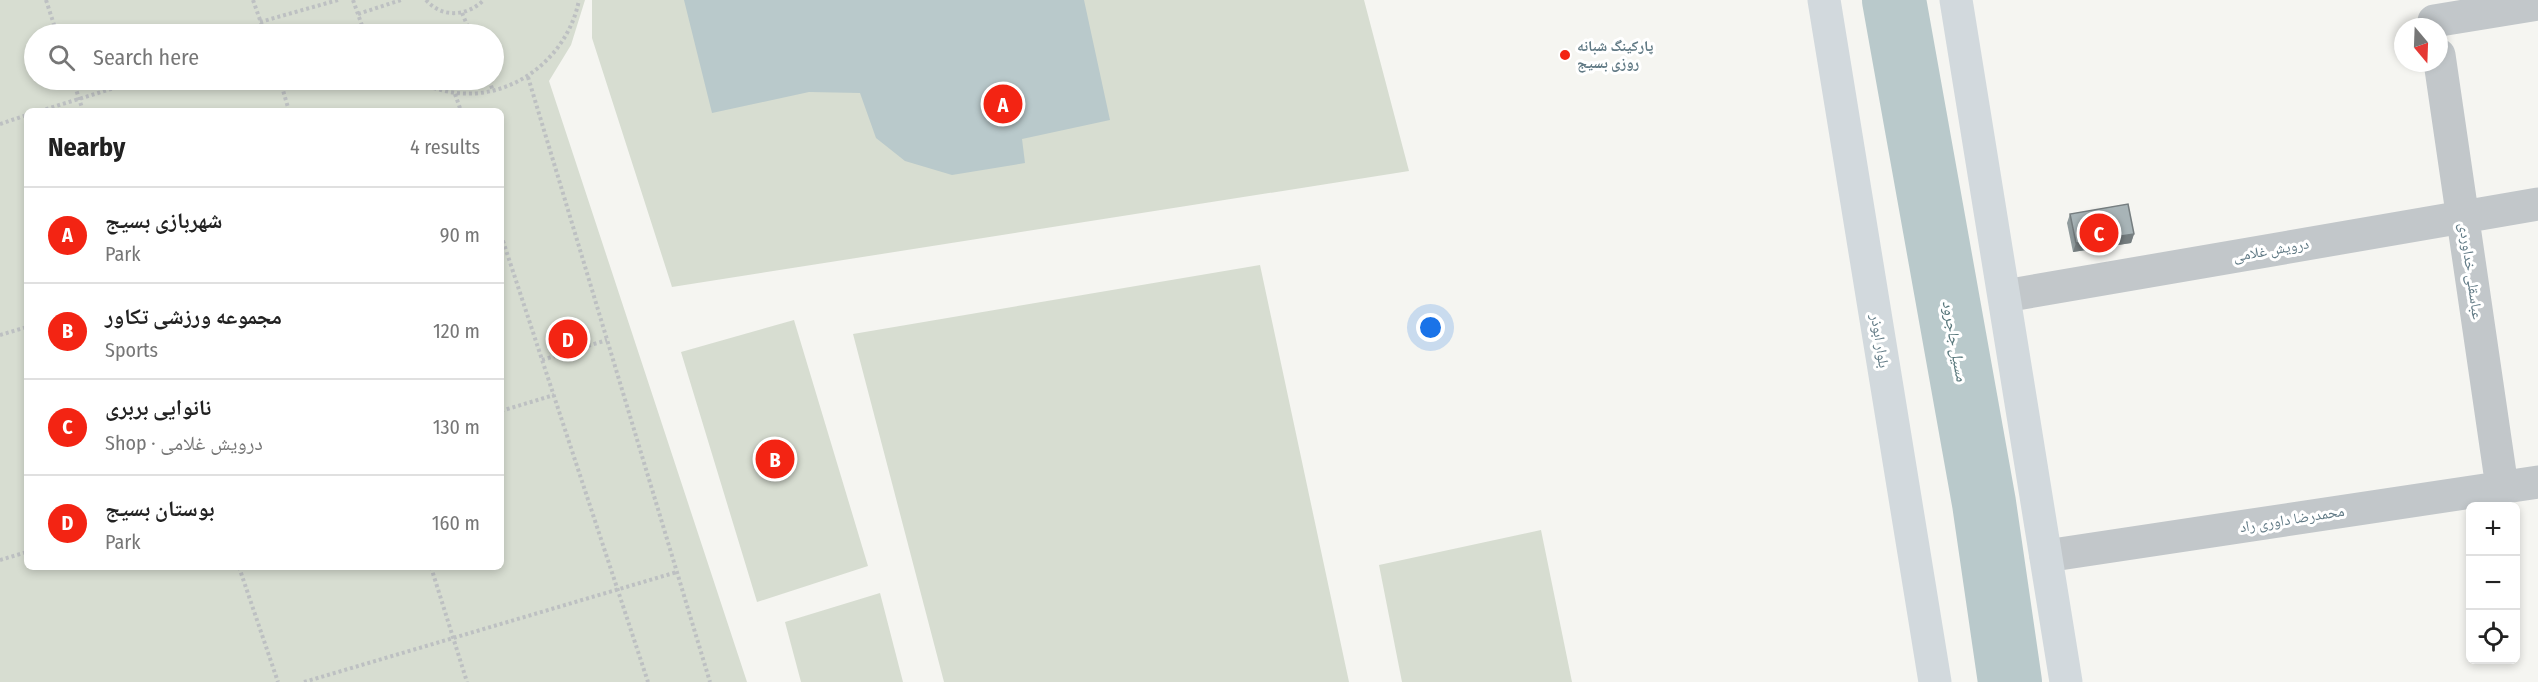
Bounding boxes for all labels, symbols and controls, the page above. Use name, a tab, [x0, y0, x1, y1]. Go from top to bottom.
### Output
north arrow	[2394, 18, 2448, 72]
search box	[24, 24, 504, 90]
place label: پارکینگ شبانه روزی بسیج	[1577, 37, 1654, 73]
icon: search	[45, 41, 78, 74]
text: Search here	[93, 44, 199, 71]
marker: پارکینگ شبانه روزی بسیج	[1558, 48, 1572, 62]
pin: A	[984, 82, 1022, 126]
text: Nearby	[48, 132, 125, 163]
text: 4 results	[410, 135, 480, 159]
text: شهربازی بسیج	[105, 207, 222, 234]
pin: C	[2080, 210, 2118, 256]
street label: عباسقلی خداوردی	[2454, 221, 2487, 321]
text: A	[62, 223, 73, 247]
text: 90 m	[440, 223, 480, 247]
street label: درویش غلامی	[2232, 234, 2311, 267]
text: Park	[105, 242, 141, 266]
water label: مسیل جاجرود	[1938, 299, 1972, 384]
text: مجموعه ورزشی تکاور	[105, 303, 282, 330]
street label: بلوار ابوذر	[1867, 312, 1893, 369]
your location	[1416, 313, 1445, 342]
pin: D	[548, 316, 588, 362]
text: B	[62, 319, 73, 343]
text: 120 m	[433, 319, 480, 343]
text: Sports	[105, 338, 158, 362]
text: نانوایی بربری	[105, 394, 211, 421]
text: C	[62, 415, 73, 439]
text: 130 m	[433, 415, 480, 439]
text: Shop · درویش غلامی	[105, 431, 263, 455]
pin: B	[756, 436, 794, 482]
text: بوستان بسیج	[105, 495, 215, 522]
street label: محمدرضا داوری راد	[2238, 502, 2346, 537]
map controls	[2466, 502, 2520, 664]
button: +	[2466, 502, 2520, 556]
text: D	[62, 511, 73, 535]
text: 160 m	[432, 511, 480, 535]
text: Park	[105, 530, 141, 554]
button: −	[2466, 556, 2520, 610]
button: locate	[2466, 610, 2520, 664]

